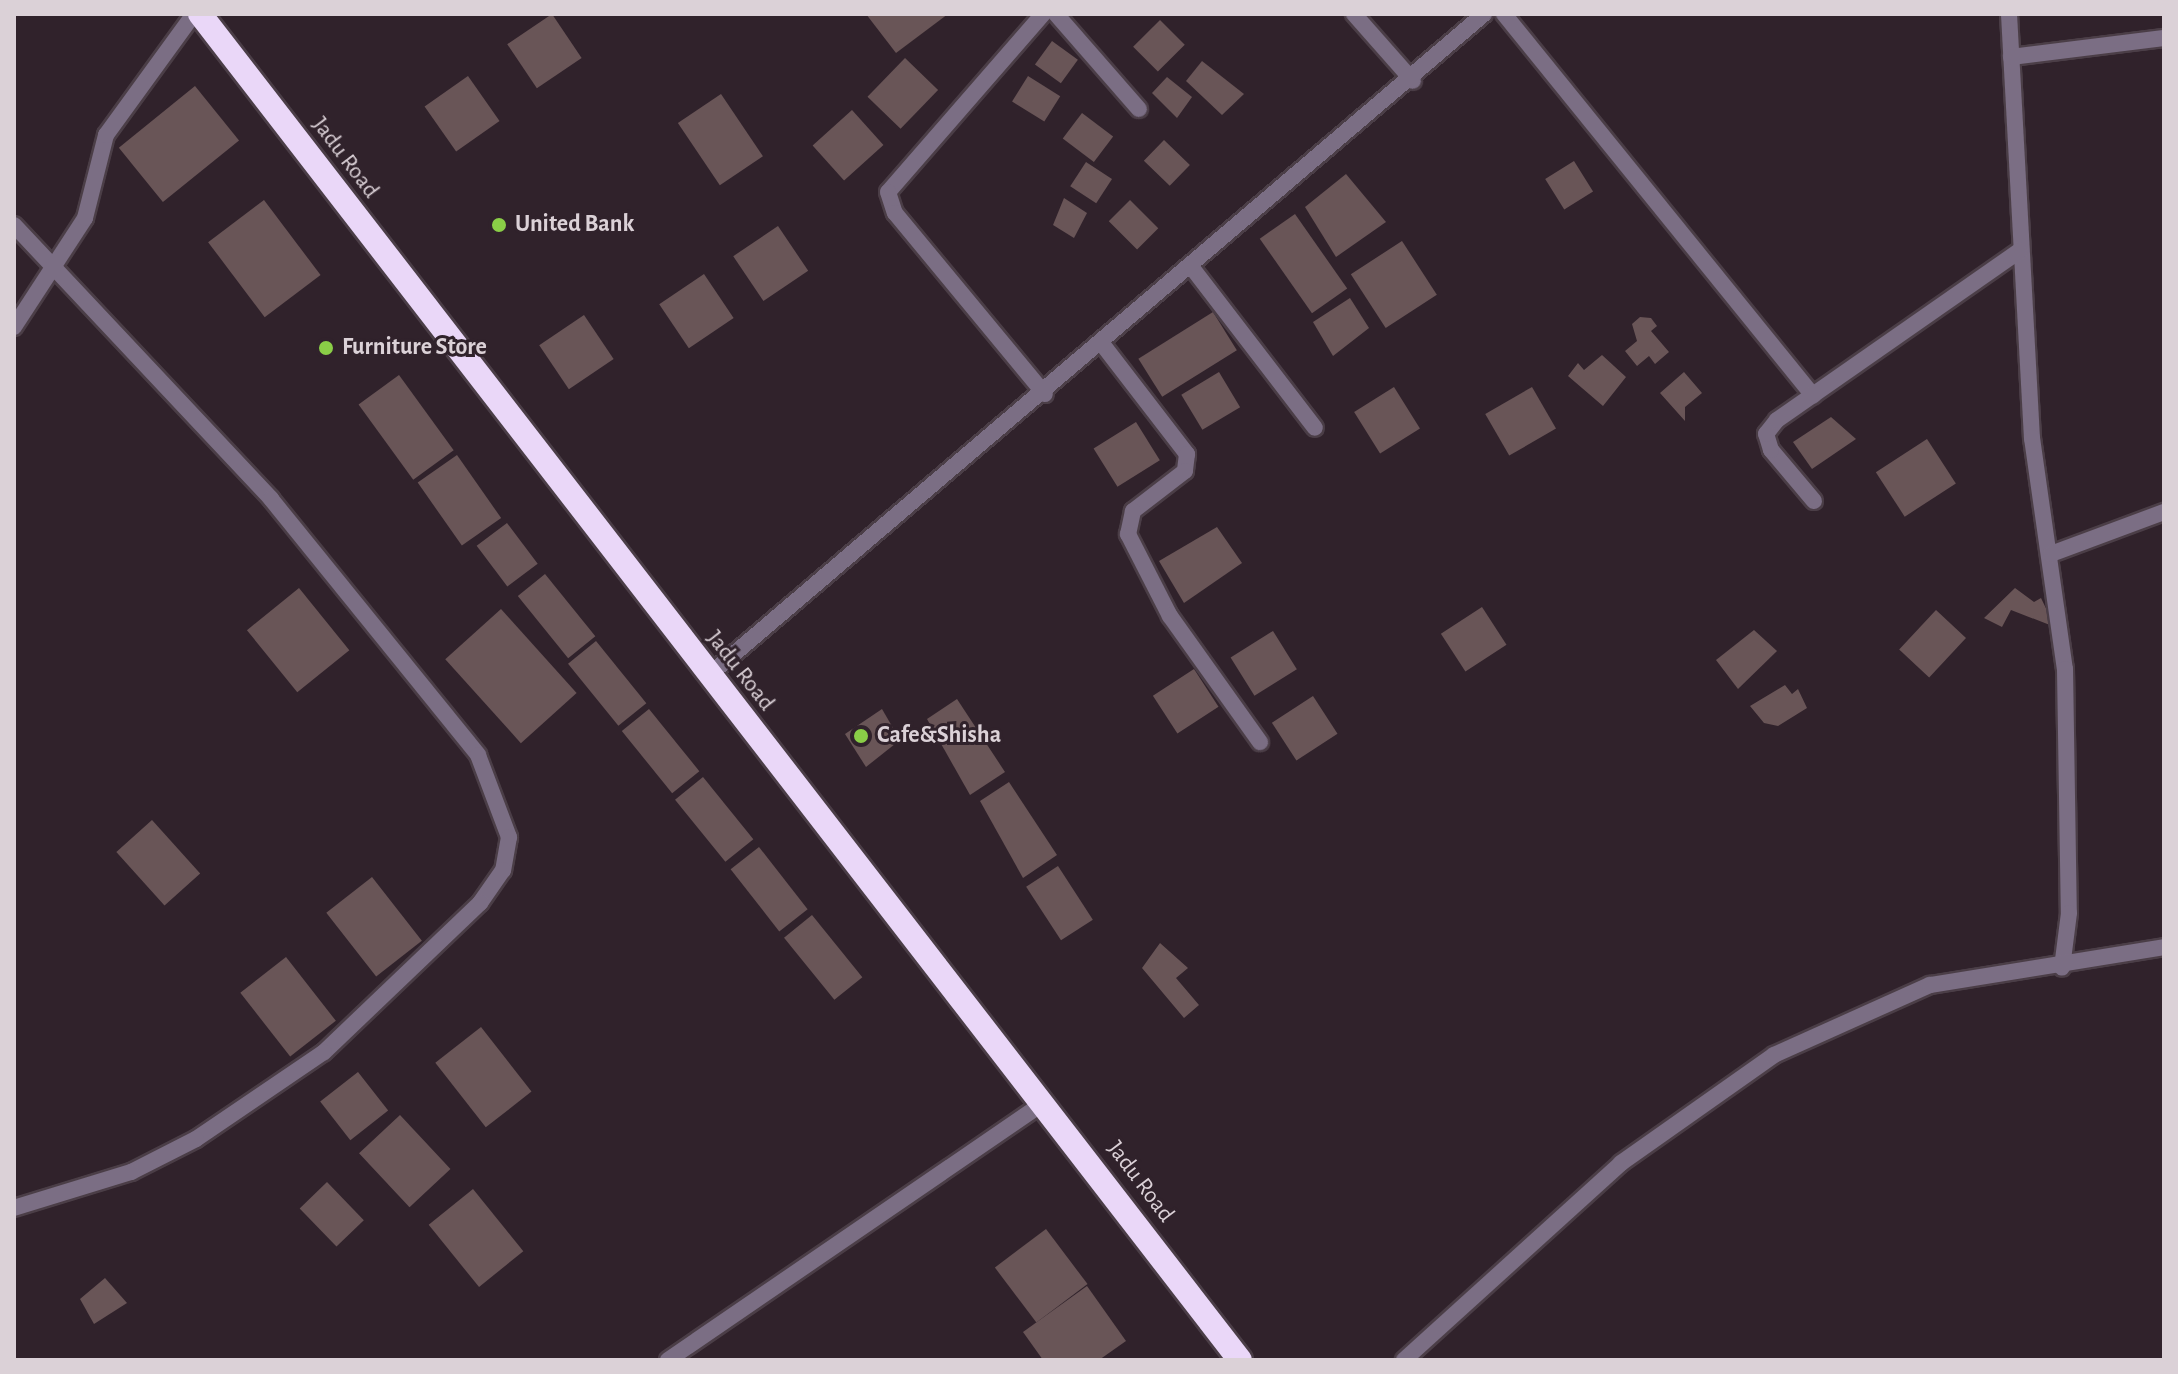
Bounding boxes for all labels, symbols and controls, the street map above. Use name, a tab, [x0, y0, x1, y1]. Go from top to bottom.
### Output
street label: Jadu Road	[305, 112, 385, 204]
place label: United Bank	[515, 211, 634, 239]
marker: United Bank	[490, 216, 508, 234]
place label: Furniture Store	[342, 334, 487, 362]
marker: Furniture Store	[317, 339, 335, 357]
street label: Jadu Road	[700, 625, 780, 717]
place label: Cafe&Shisha	[877, 722, 1001, 750]
marker: Cafe&Shisha	[852, 727, 870, 745]
street label: Jadu Road	[1100, 1136, 1180, 1228]

